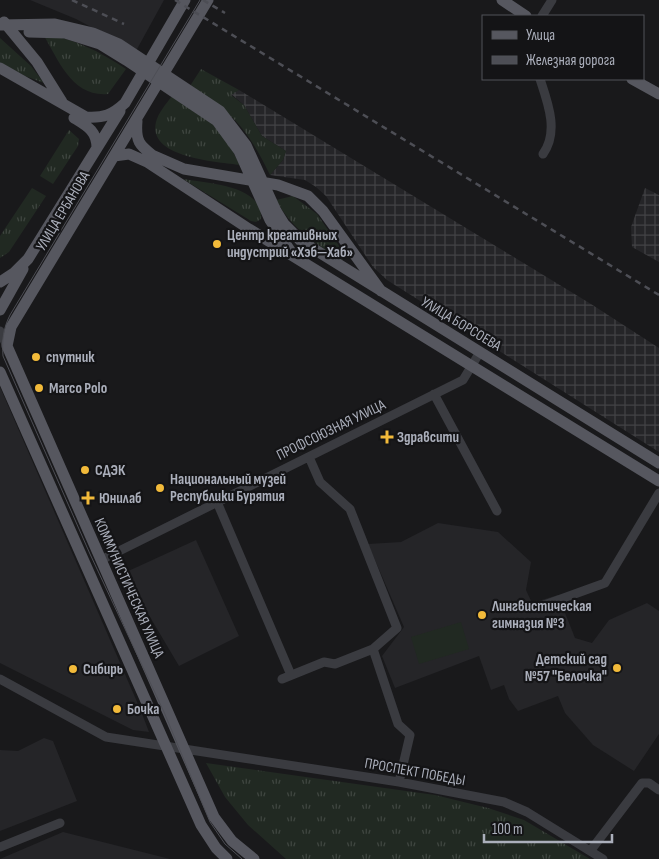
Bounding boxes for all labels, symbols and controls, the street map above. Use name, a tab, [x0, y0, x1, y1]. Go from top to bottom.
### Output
legend	[482, 15, 644, 80]
text: Улица	[526, 26, 555, 45]
text: Железная дорога	[526, 51, 615, 70]
street label: УЛИЦА ЕРБАНОВА	[32, 167, 95, 254]
place label: Центр креативных индустрий «Хэб—Хаб»	[227, 226, 353, 262]
marker: Центр креативных индустрий «Хэб—Хаб»	[211, 238, 223, 250]
street label: УЛИЦА БОРСОЕВА	[417, 293, 505, 356]
place label: спутник	[46, 348, 95, 367]
marker: спутник	[30, 351, 42, 363]
place label: Marco Polo	[49, 379, 107, 398]
marker: Marco Polo	[33, 382, 45, 394]
street label: ПРОФСОЮЗНАЯ УЛИЦА	[273, 395, 389, 465]
place label: Здравсити	[397, 428, 459, 447]
marker: Здравсити	[381, 431, 393, 443]
place label: СДЭК	[95, 461, 126, 480]
marker: СДЭК	[79, 464, 91, 476]
place label: Национальный музей Республики Бурятия	[170, 470, 286, 506]
marker: Национальный музей Республики Бурятия	[154, 482, 166, 494]
place label: Юнилаб	[99, 489, 142, 508]
marker: Юнилаб	[81, 491, 95, 505]
street label: КОММУНИСТИЧЕСКАЯ УЛИЦА	[90, 515, 169, 661]
place label: Лингвистическая гимназия №3	[491, 597, 592, 633]
marker: Лингвистическая гимназия №3	[476, 609, 488, 621]
place label: Детский сад №57 "Белочка"	[525, 650, 607, 686]
place label: Сибирь	[83, 660, 123, 679]
marker: Детский сад №57 "Белочка"	[611, 662, 623, 674]
marker: Сибирь	[67, 663, 79, 675]
place label: Бочка	[127, 700, 159, 719]
marker: Бочка	[111, 703, 123, 715]
street label: ПРОСПЕКТ ПОБЕДЫ	[363, 754, 467, 790]
scale bar	[484, 812, 612, 844]
text: 100 m	[492, 820, 523, 839]

